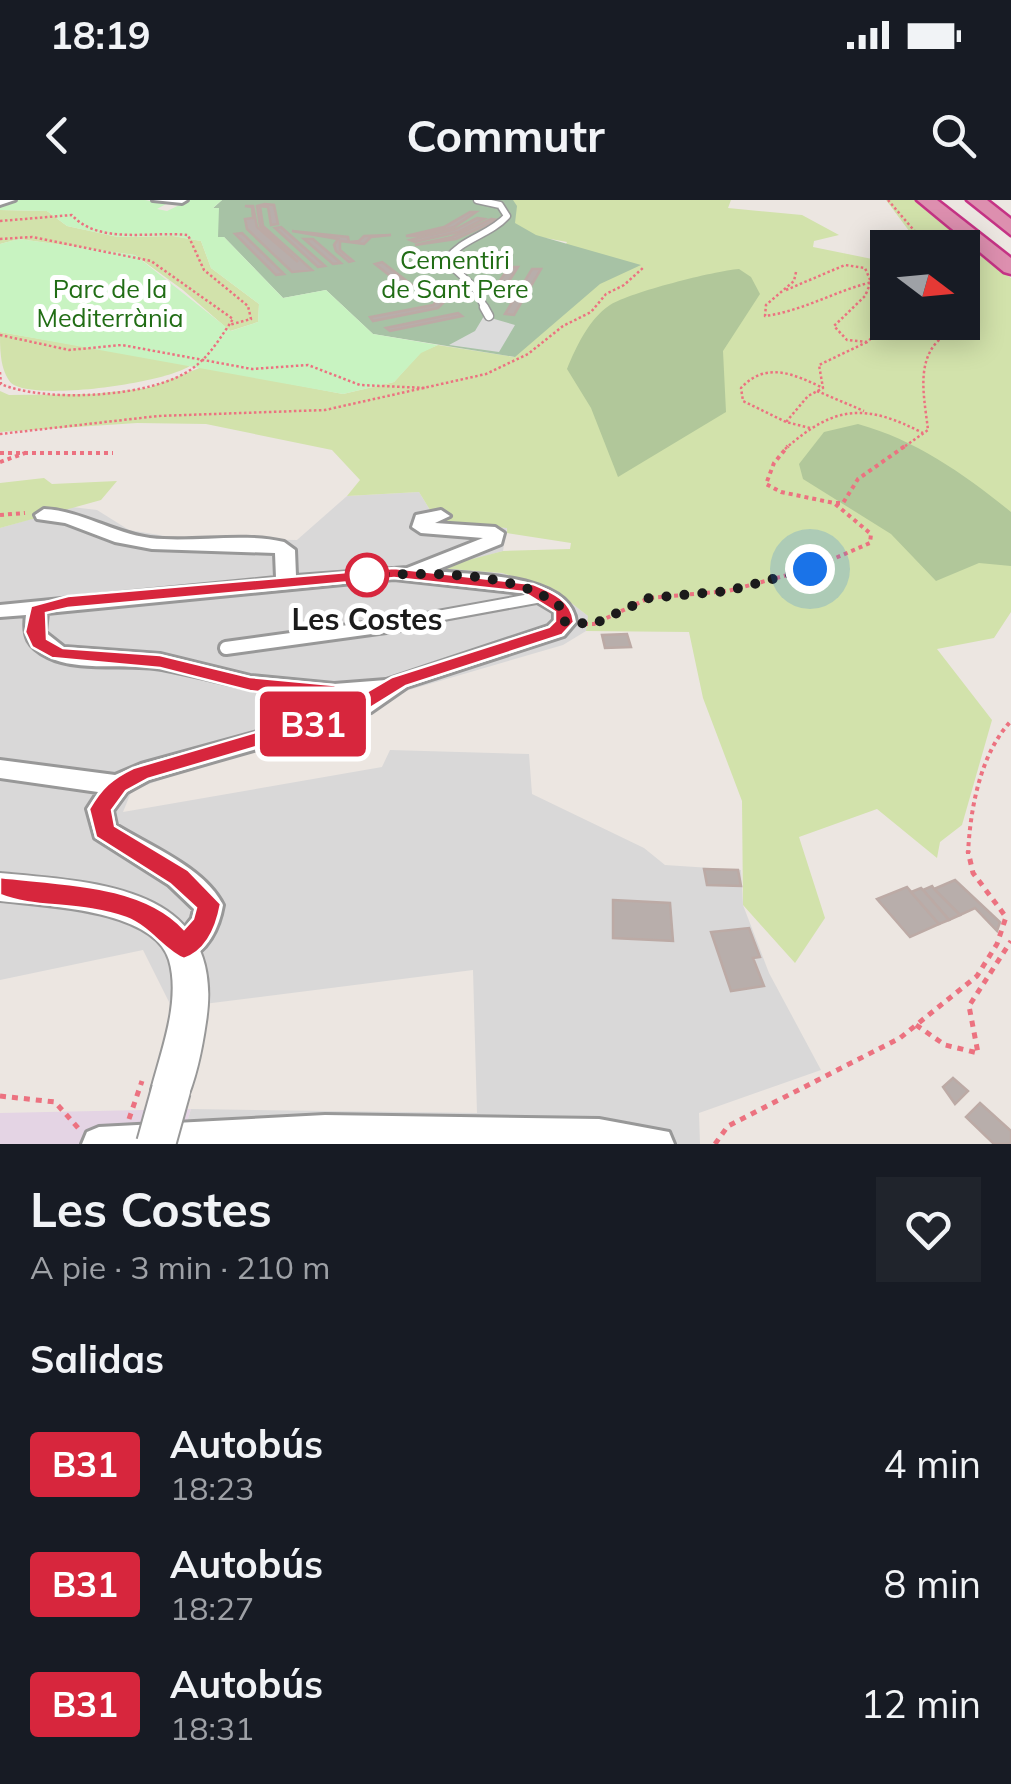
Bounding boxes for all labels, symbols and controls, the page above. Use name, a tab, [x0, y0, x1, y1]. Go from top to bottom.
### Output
text: 18:19	[50, 11, 151, 59]
text: Commutr	[406, 107, 605, 163]
icon: back	[30, 108, 85, 163]
icon: search	[926, 108, 981, 163]
north arrow	[870, 230, 980, 340]
map controls	[870, 230, 980, 340]
park label: Cementiri de Sant Pere	[381, 244, 529, 304]
park label: Parc de la Mediterrània	[37, 273, 183, 333]
your location	[785, 544, 835, 594]
marker: Les Costes	[346, 554, 388, 596]
place label: Les Costes	[291, 600, 443, 638]
line badge: B31	[256, 692, 370, 756]
text: B31	[280, 702, 346, 746]
button: heart	[876, 1177, 981, 1282]
text: Les Costes	[30, 1179, 272, 1239]
text: A pie · 3 min · 210 m	[30, 1247, 330, 1287]
text: Salidas	[30, 1335, 164, 1383]
text: Autobús	[170, 1420, 323, 1468]
text: 4 min	[884, 1440, 981, 1488]
text: B31	[52, 1442, 118, 1486]
text: 18:23	[170, 1468, 254, 1508]
text: Autobús	[170, 1540, 323, 1588]
text: 8 min	[884, 1560, 981, 1608]
text: B31	[52, 1562, 118, 1606]
text: 18:27	[170, 1588, 254, 1628]
text: Autobús	[170, 1660, 323, 1708]
text: 12 min	[861, 1680, 981, 1728]
text: B31	[52, 1682, 118, 1726]
text: 18:31	[170, 1708, 254, 1748]

